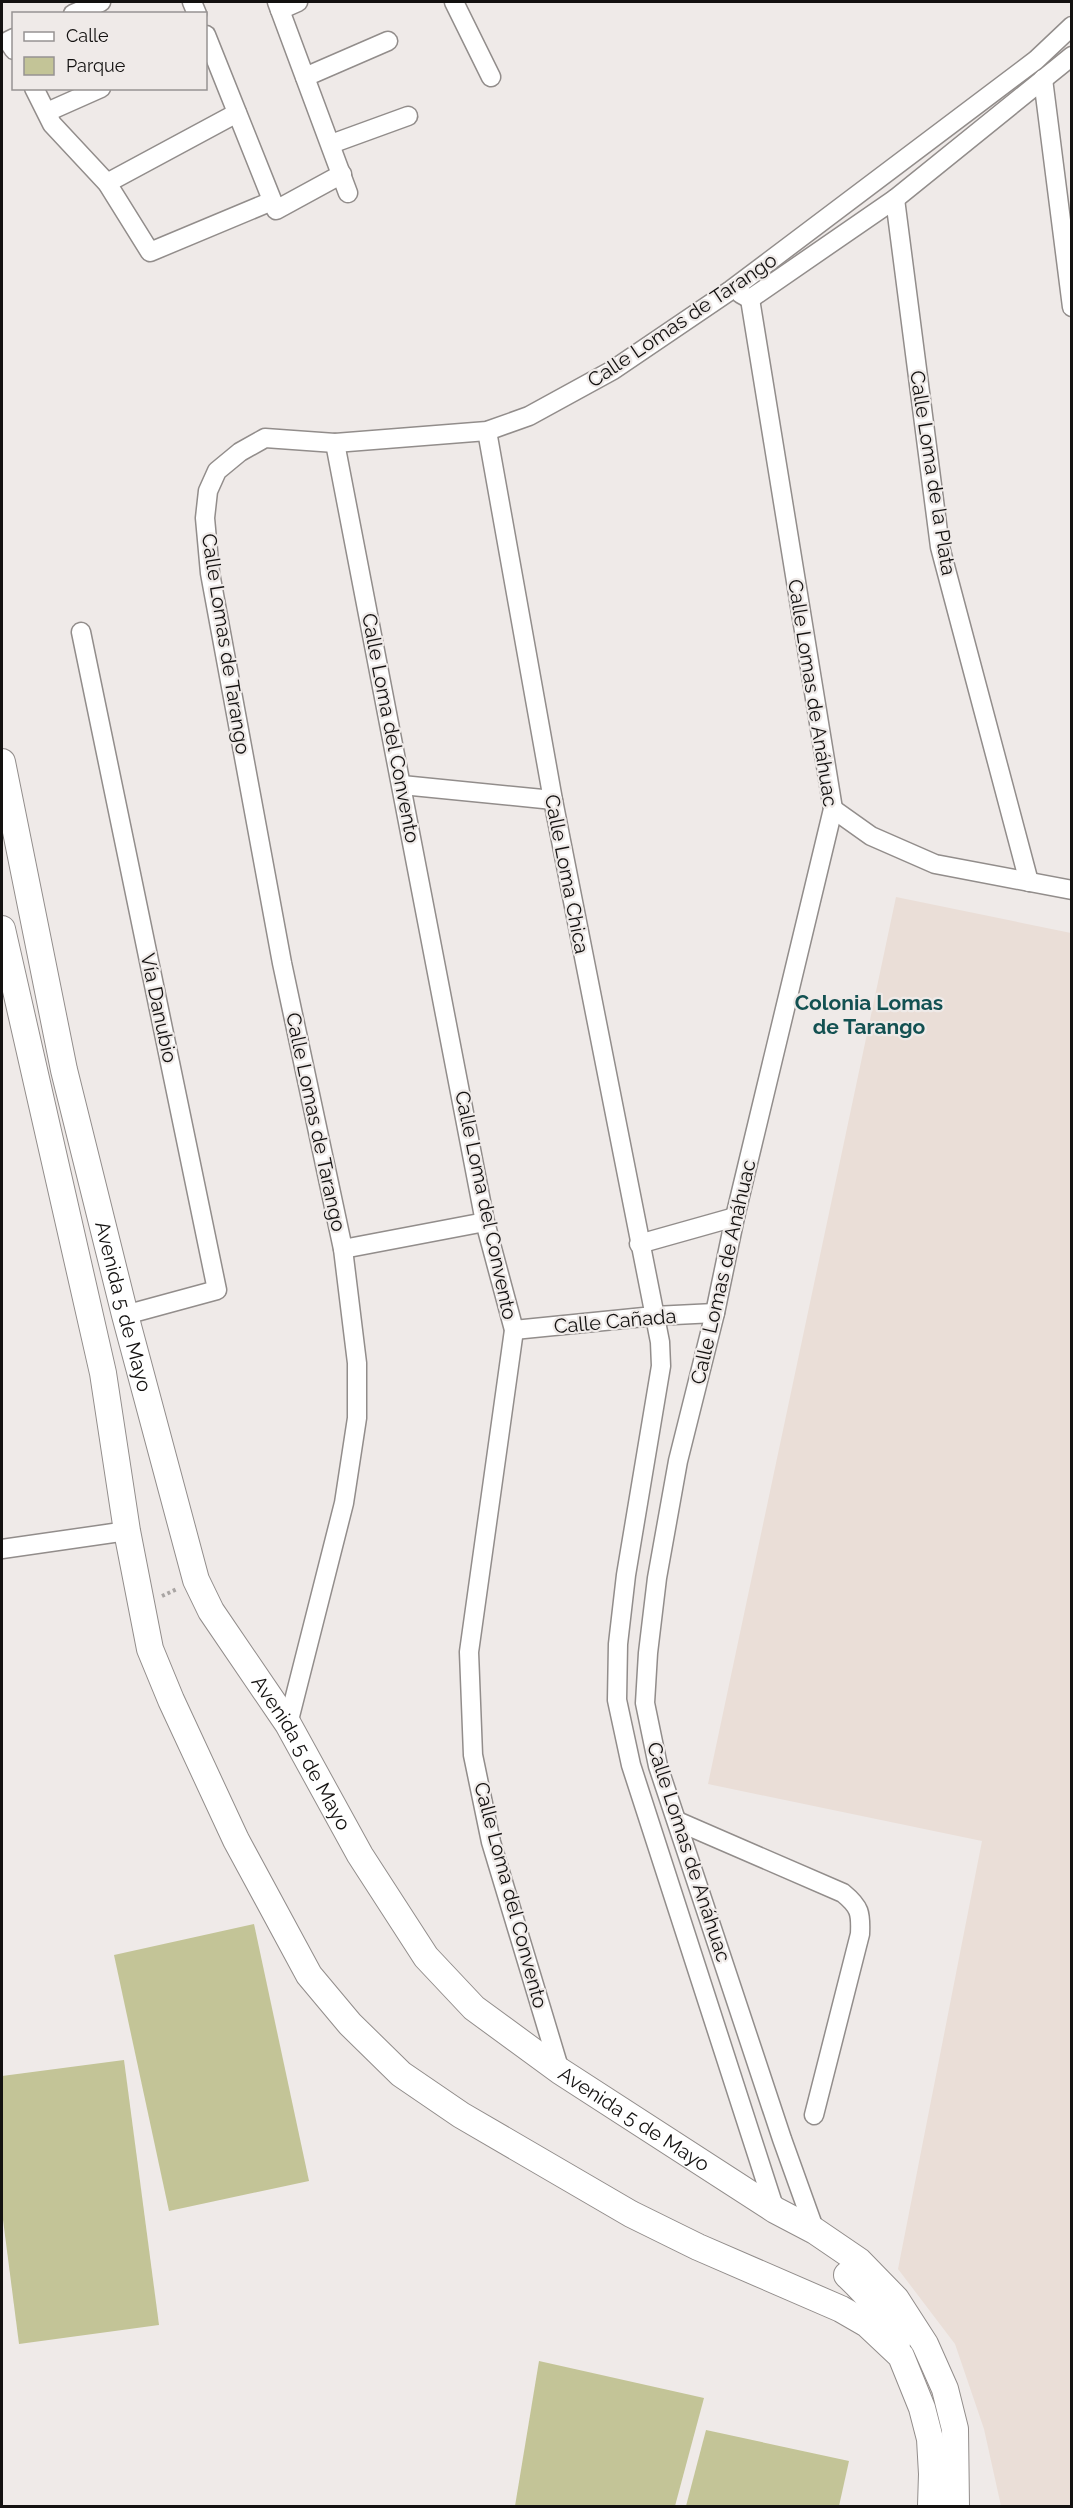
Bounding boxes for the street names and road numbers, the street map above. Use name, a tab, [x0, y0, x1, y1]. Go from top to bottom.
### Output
street label: Calle Lomas de Tarango	[583, 248, 781, 392]
street label: Calle Loma de la Plata	[905, 369, 961, 577]
street label: Calle Lomas de Tarango	[197, 532, 255, 756]
street label: Calle Lomas de Anáhuac	[783, 578, 843, 808]
street label: Calle Loma del Convento	[357, 611, 425, 845]
street label: Calle Loma Chica	[540, 792, 594, 956]
street label: Vía Danubio	[136, 951, 182, 1065]
street label: Calle Lomas de Tarango	[281, 1010, 351, 1234]
street label: Calle Loma del Convento	[450, 1088, 522, 1322]
street label: Calle Lomas de Anáhuac	[685, 1157, 761, 1387]
street label: Avenida 5 de Mayo	[90, 1219, 157, 1394]
street label: Calle Cañada	[553, 1304, 677, 1338]
street label: Avenida 5 de Mayo	[247, 1671, 356, 1835]
street label: Calle Lomas de Anáhuac	[642, 1739, 736, 1965]
street label: Calle Loma del Convento	[469, 1779, 553, 2011]
street label: Avenida 5 de Mayo	[554, 2061, 714, 2177]

